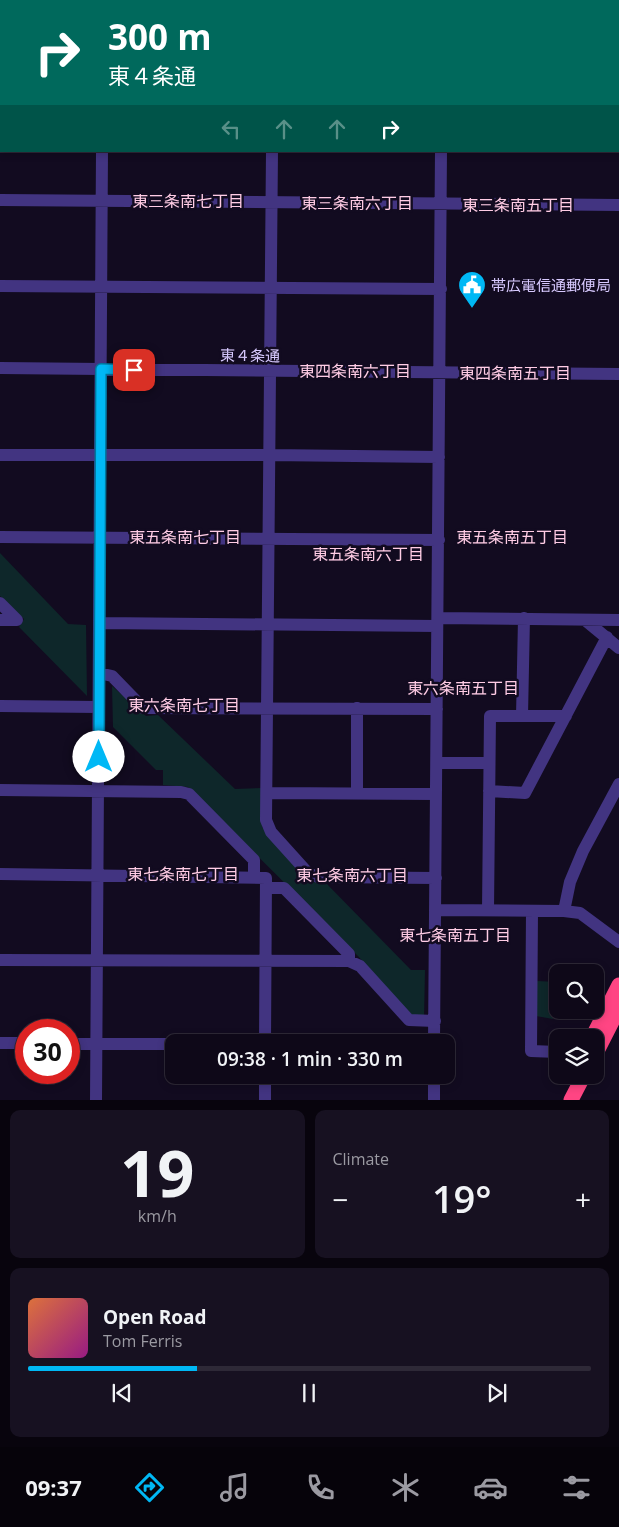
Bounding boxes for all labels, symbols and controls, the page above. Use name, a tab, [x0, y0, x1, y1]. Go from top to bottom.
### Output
text: 300 m	[108, 13, 212, 60]
icon: right	[25, 20, 90, 85]
text: 東４条通	[108, 60, 196, 90]
icon: left	[217, 115, 245, 143]
icon: ahead	[270, 115, 298, 143]
icon: ahead	[323, 115, 351, 143]
icon: right	[376, 115, 404, 143]
district label: 東三条南七丁目	[132, 190, 244, 212]
district label: 東三条南六丁目	[301, 192, 413, 214]
district label: 東三条南五丁目	[462, 194, 574, 216]
public building icon: 帯広電信通郵便局	[457, 270, 487, 309]
place label: 帯広電信通郵便局	[491, 275, 611, 295]
street label: 東４条通	[220, 344, 280, 366]
pin	[113, 349, 155, 391]
icon: arrive	[120, 356, 148, 384]
district label: 東四条南六丁目	[299, 360, 411, 382]
district label: 東四条南五丁目	[459, 362, 571, 384]
district label: 東五条南七丁目	[129, 526, 241, 548]
district label: 東五条南五丁目	[456, 526, 568, 548]
district label: 東五条南六丁目	[312, 543, 424, 565]
district label: 東六条南五丁目	[407, 677, 519, 699]
district label: 東六条南七丁目	[128, 694, 240, 716]
position arrow	[72, 730, 124, 782]
district label: 東七条南七丁目	[127, 863, 239, 885]
district label: 東七条南六丁目	[296, 864, 408, 886]
district label: 東七条南五丁目	[399, 924, 511, 946]
map controls	[549, 964, 604, 1084]
button: search	[549, 964, 604, 1019]
speed limit sign: 30	[15, 1019, 80, 1084]
button: layers	[549, 1029, 604, 1084]
text: 09:38 · 1 min · 330 m	[217, 1046, 403, 1072]
text: 19	[120, 1128, 194, 1216]
text: Climate	[333, 1148, 389, 1170]
text: 19°	[432, 1172, 492, 1224]
text: −	[333, 1180, 349, 1218]
text: +	[575, 1180, 591, 1218]
text: km/h	[138, 1205, 177, 1227]
text: Open Road	[103, 1304, 207, 1330]
text: Tom Ferris	[103, 1330, 182, 1352]
icon: previous	[108, 1379, 136, 1407]
icon: pause	[295, 1379, 323, 1407]
icon: next	[483, 1379, 511, 1407]
icon: directions	[132, 1470, 167, 1505]
icon: music	[217, 1470, 252, 1505]
icon: phone	[303, 1470, 338, 1505]
icon: climate	[388, 1470, 423, 1505]
icon: car	[473, 1470, 508, 1505]
icon: filters	[559, 1470, 594, 1505]
text: 09:37	[25, 1472, 82, 1502]

